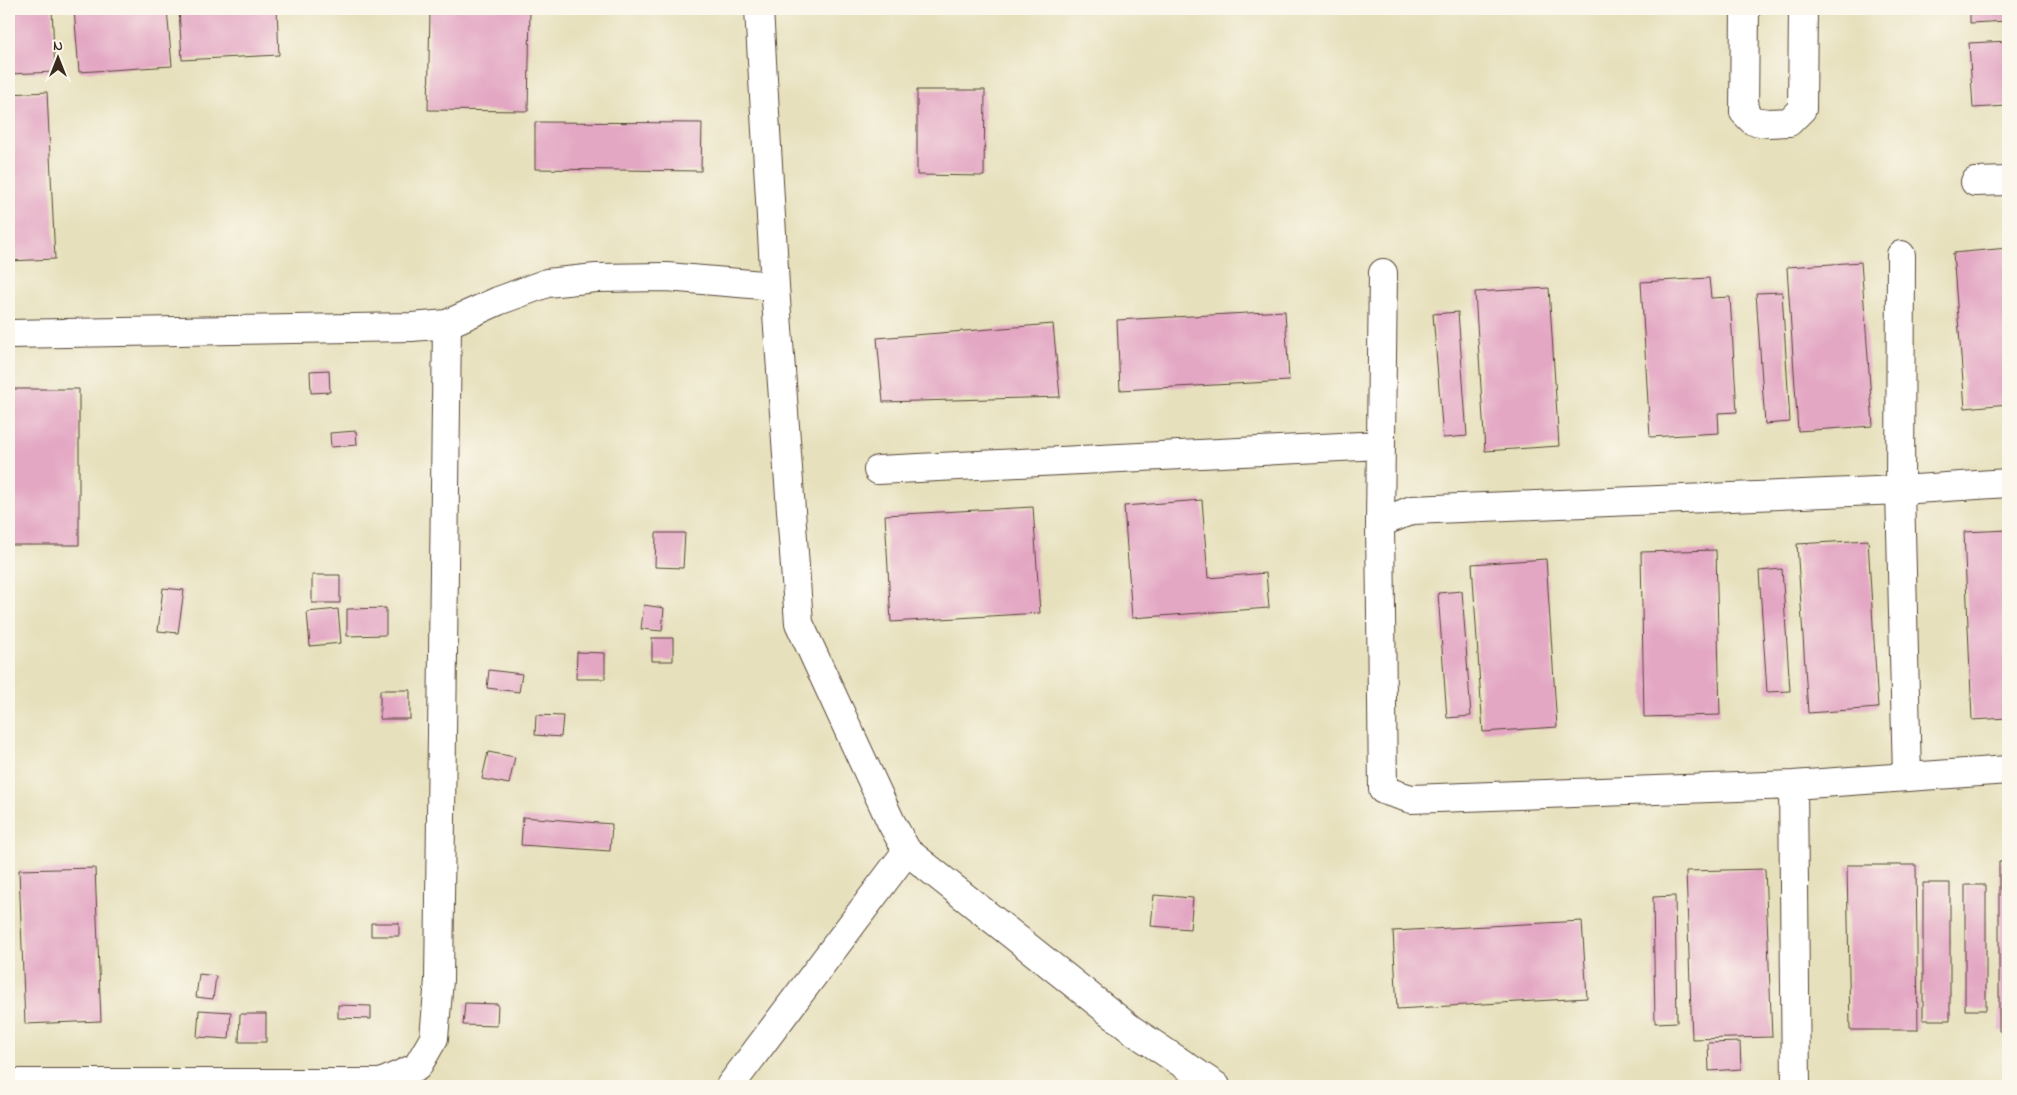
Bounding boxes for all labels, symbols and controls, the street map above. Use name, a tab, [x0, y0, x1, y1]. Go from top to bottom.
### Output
north arrow	[32, 32, 82, 82]
text: N	[53, 36, 63, 57]

